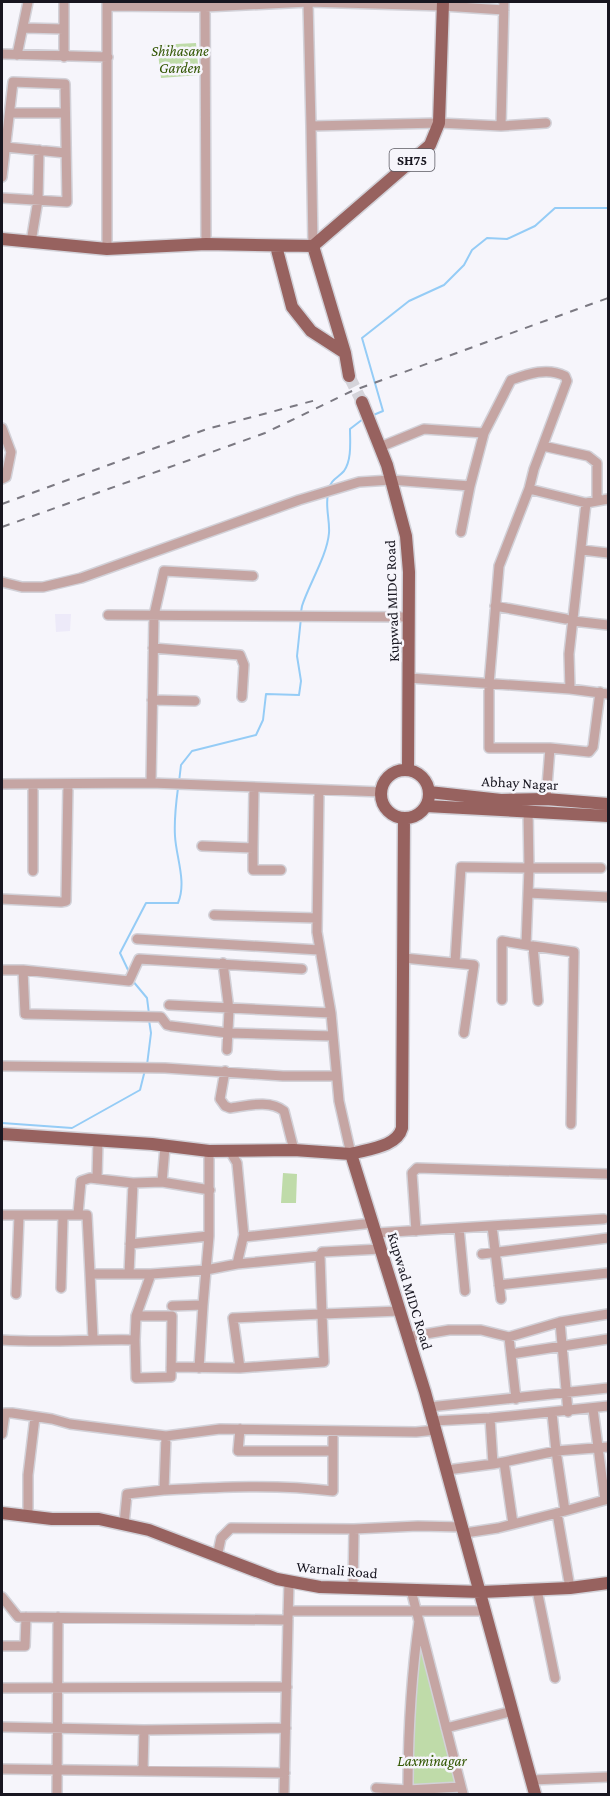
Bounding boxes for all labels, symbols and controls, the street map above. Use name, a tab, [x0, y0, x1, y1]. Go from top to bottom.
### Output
park label: Shihasane Garden	[151, 43, 209, 76]
road number: SH75	[390, 149, 434, 171]
street label: Kupwad MIDC Road	[382, 540, 403, 662]
street label: Abhay Nagar	[481, 773, 560, 794]
street label: Kupwad MIDC Road	[384, 1230, 435, 1352]
street label: Warnali Road	[296, 1558, 378, 1582]
park label: Laxminagar	[397, 1753, 468, 1770]

